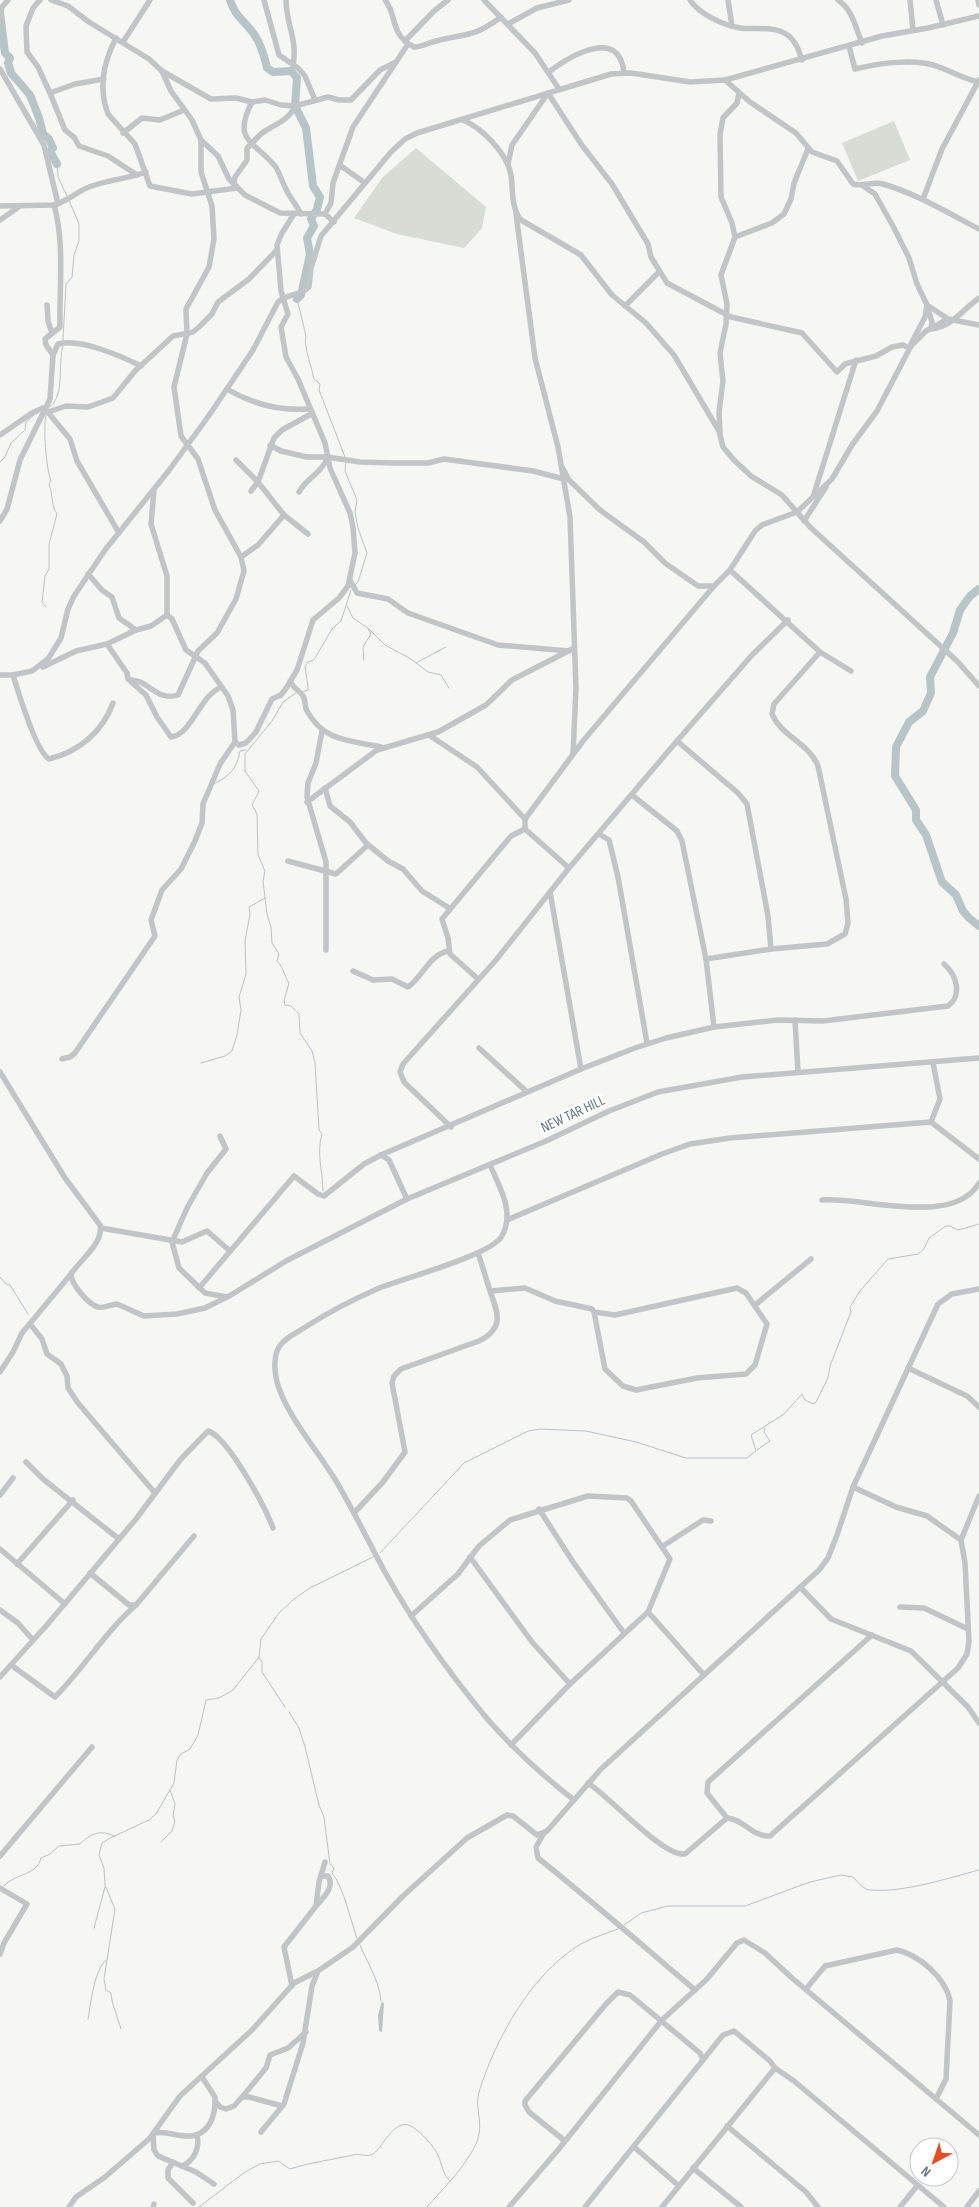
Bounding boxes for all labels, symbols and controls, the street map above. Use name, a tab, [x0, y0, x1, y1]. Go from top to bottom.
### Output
street label: NEW TAR HILL	[538, 1091, 609, 1137]
north arrow	[909, 2137, 959, 2187]
text: N	[918, 2163, 934, 2180]

